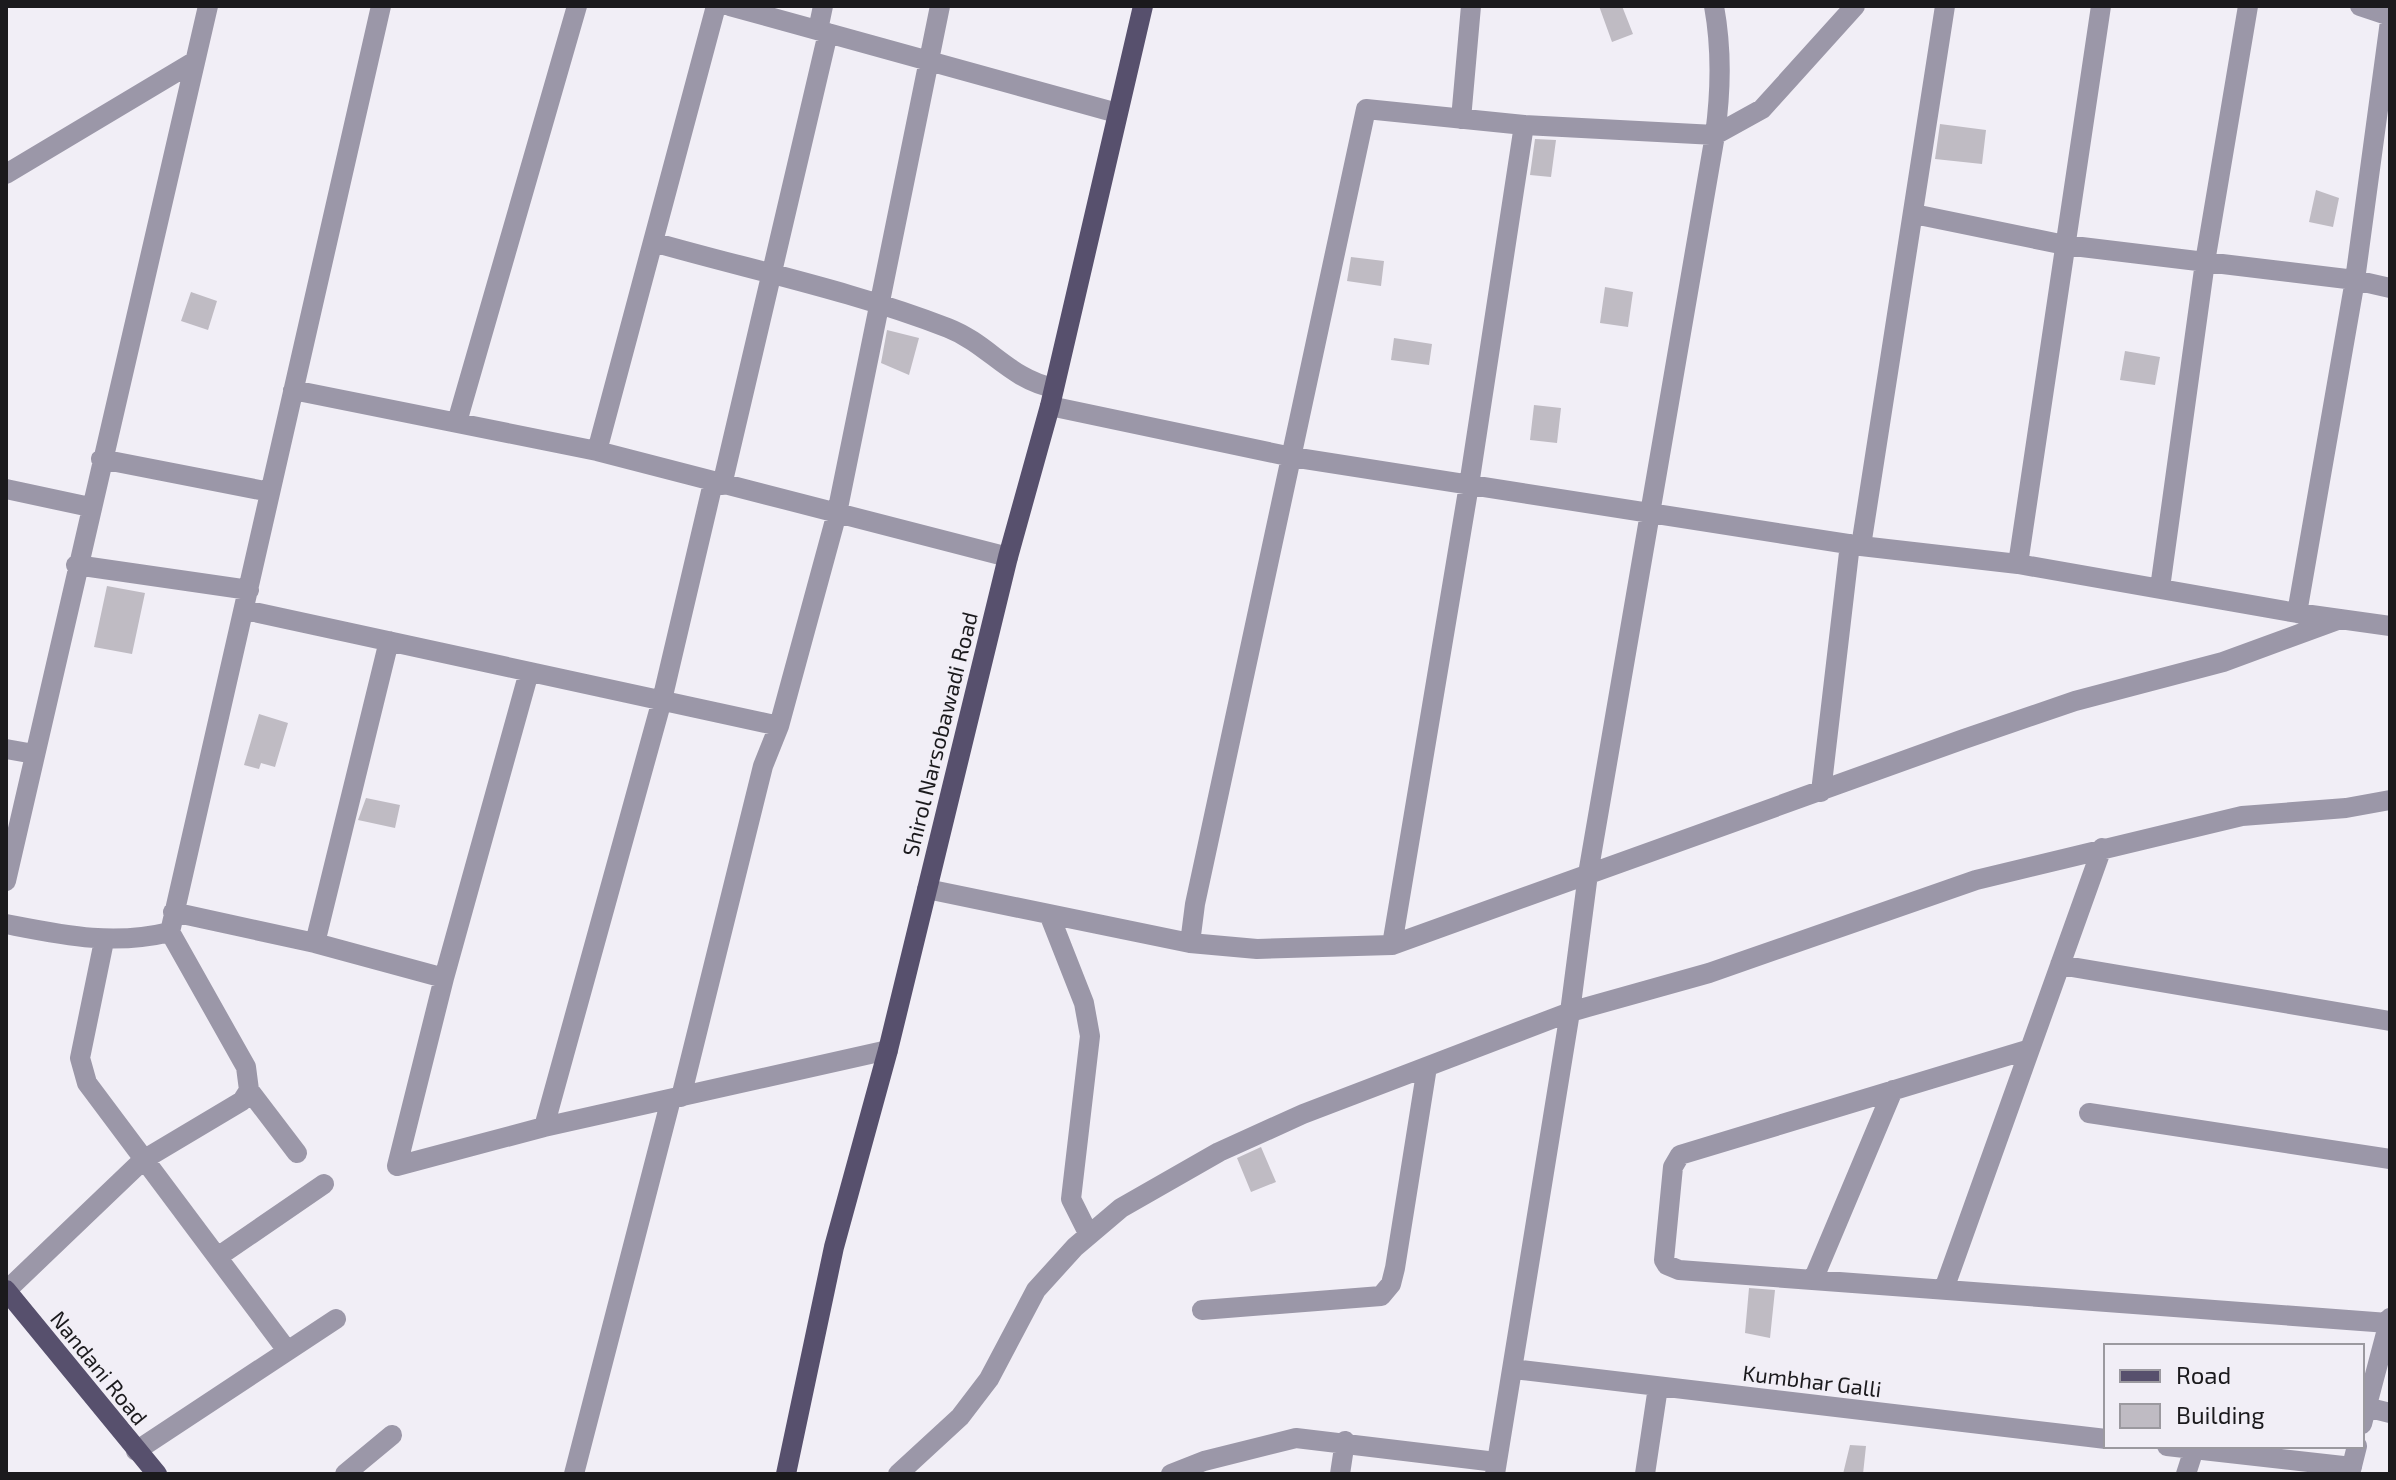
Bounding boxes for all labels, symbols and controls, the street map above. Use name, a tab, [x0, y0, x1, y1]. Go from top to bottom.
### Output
street label: Shirol Narsobawadi Road	[896, 609, 982, 859]
street label: Nandani Road	[46, 1305, 154, 1430]
legend	[2104, 1344, 2364, 1448]
street label: Kumbhar Galli	[1741, 1359, 1883, 1401]
text: Road	[2176, 1360, 2231, 1389]
text: Building	[2176, 1400, 2265, 1429]

